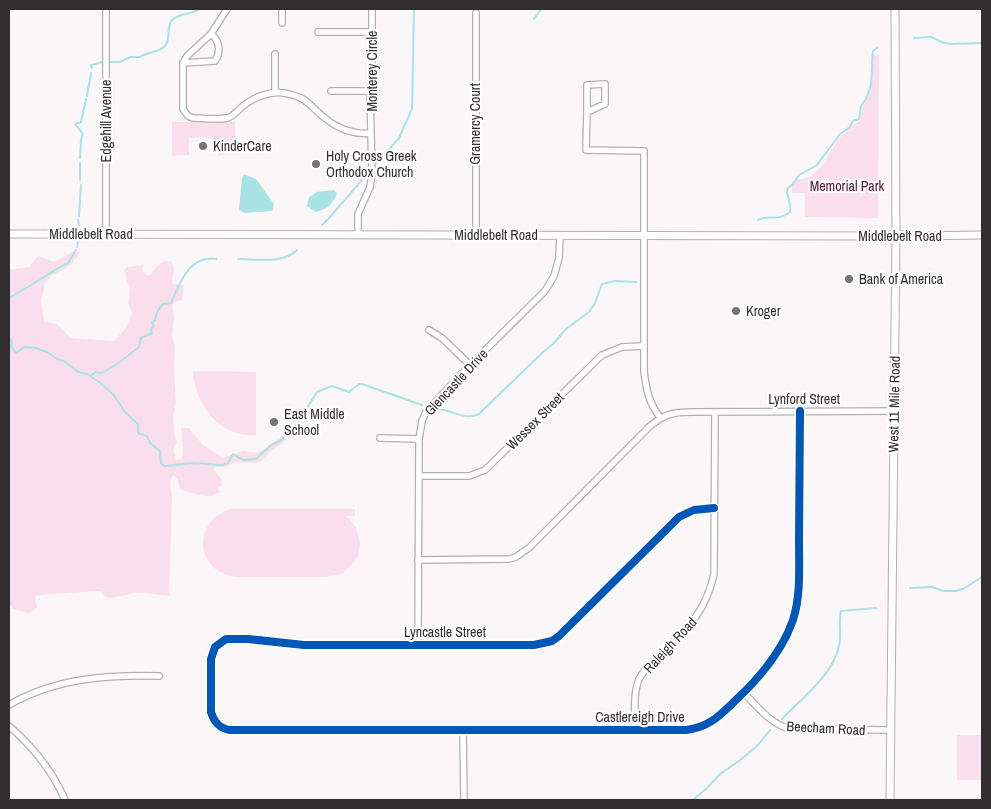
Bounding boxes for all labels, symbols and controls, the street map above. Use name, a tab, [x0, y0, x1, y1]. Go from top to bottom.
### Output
street label: Monterey Circle	[363, 30, 381, 112]
street label: Edgehill Avenue	[97, 80, 115, 162]
street label: Gramercy Court	[466, 83, 484, 165]
place label: KinderCare	[213, 137, 272, 155]
marker: KinderCare	[197, 140, 209, 152]
place label: Holy Cross Greek Orthodox Church	[326, 147, 417, 181]
marker: Holy Cross Greek Orthodox Church	[310, 158, 322, 170]
park label: Memorial Park	[810, 177, 885, 195]
street label: Middlebelt Road	[49, 225, 133, 243]
street label: Middlebelt Road	[454, 226, 538, 244]
street label: Middlebelt Road	[858, 227, 942, 245]
place label: Bank of America	[859, 270, 944, 288]
marker: Bank of America	[843, 273, 855, 285]
place label: Kroger	[746, 302, 781, 320]
marker: Kroger	[730, 305, 742, 317]
street label: Glencastle Drive	[420, 345, 492, 419]
street label: West 11 Mile Road	[884, 356, 904, 452]
street label: Wessex Street	[502, 388, 568, 454]
street label: Lynford Street	[768, 390, 840, 408]
place label: East Middle School	[284, 405, 345, 439]
marker: East Middle School	[268, 416, 280, 428]
street label: Raleigh Road	[639, 613, 701, 677]
street label: Lyncastle Street	[404, 623, 486, 641]
street label: Castlereigh Drive	[595, 708, 685, 726]
street label: Beecham Road	[786, 717, 866, 739]

